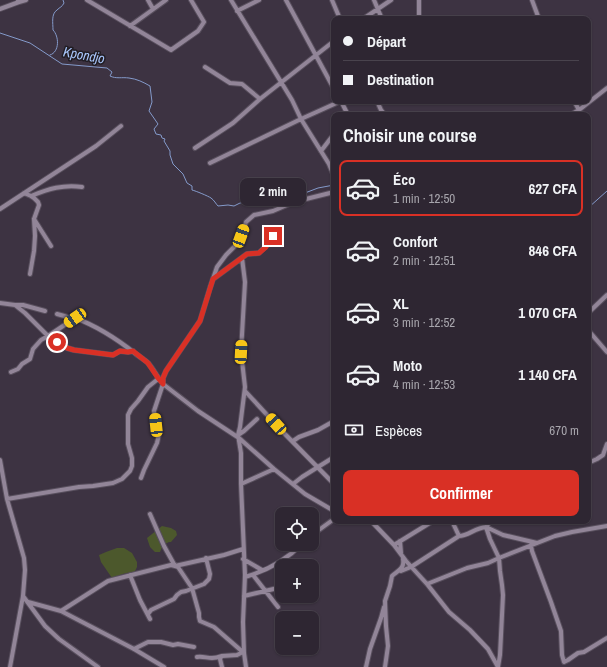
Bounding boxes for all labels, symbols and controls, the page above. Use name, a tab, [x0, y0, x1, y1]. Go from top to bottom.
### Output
text: Départ	[367, 31, 406, 52]
water label: Kpondjo	[62, 42, 106, 68]
text: Destination	[367, 69, 434, 90]
text: Choisir une course	[343, 123, 477, 148]
text: Éco	[393, 169, 416, 190]
icon: car	[345, 170, 381, 206]
callout: 2 min	[240, 178, 306, 206]
text: 627 CFA	[528, 178, 577, 199]
text: 2 min	[259, 183, 287, 200]
text: 1 min · 12:50	[393, 190, 455, 207]
car	[231, 223, 251, 249]
route end	[264, 227, 282, 245]
text: Confort	[393, 231, 437, 252]
icon: car	[345, 232, 381, 268]
text: 846 CFA	[528, 240, 577, 261]
text: 2 min · 12:51	[393, 252, 455, 269]
text: XL	[393, 293, 409, 314]
icon: car	[345, 294, 381, 330]
text: 1 070 CFA	[518, 302, 577, 323]
car	[62, 306, 88, 330]
text: 3 min · 12:52	[393, 314, 455, 331]
route start	[48, 333, 66, 351]
car	[234, 340, 248, 364]
text: Moto	[393, 355, 422, 376]
icon: car	[345, 356, 381, 392]
text: 1 140 CFA	[518, 364, 577, 385]
text: 4 min · 12:53	[393, 376, 455, 393]
car	[264, 411, 288, 437]
car	[149, 412, 163, 438]
icon: cash	[343, 419, 365, 441]
text: Espèces	[375, 420, 422, 441]
text: 670 m	[549, 422, 579, 439]
button: Confirmer	[343, 470, 579, 516]
map controls	[275, 507, 319, 655]
button: locate	[275, 507, 319, 551]
button: +	[275, 559, 319, 603]
button: −	[275, 611, 319, 655]

